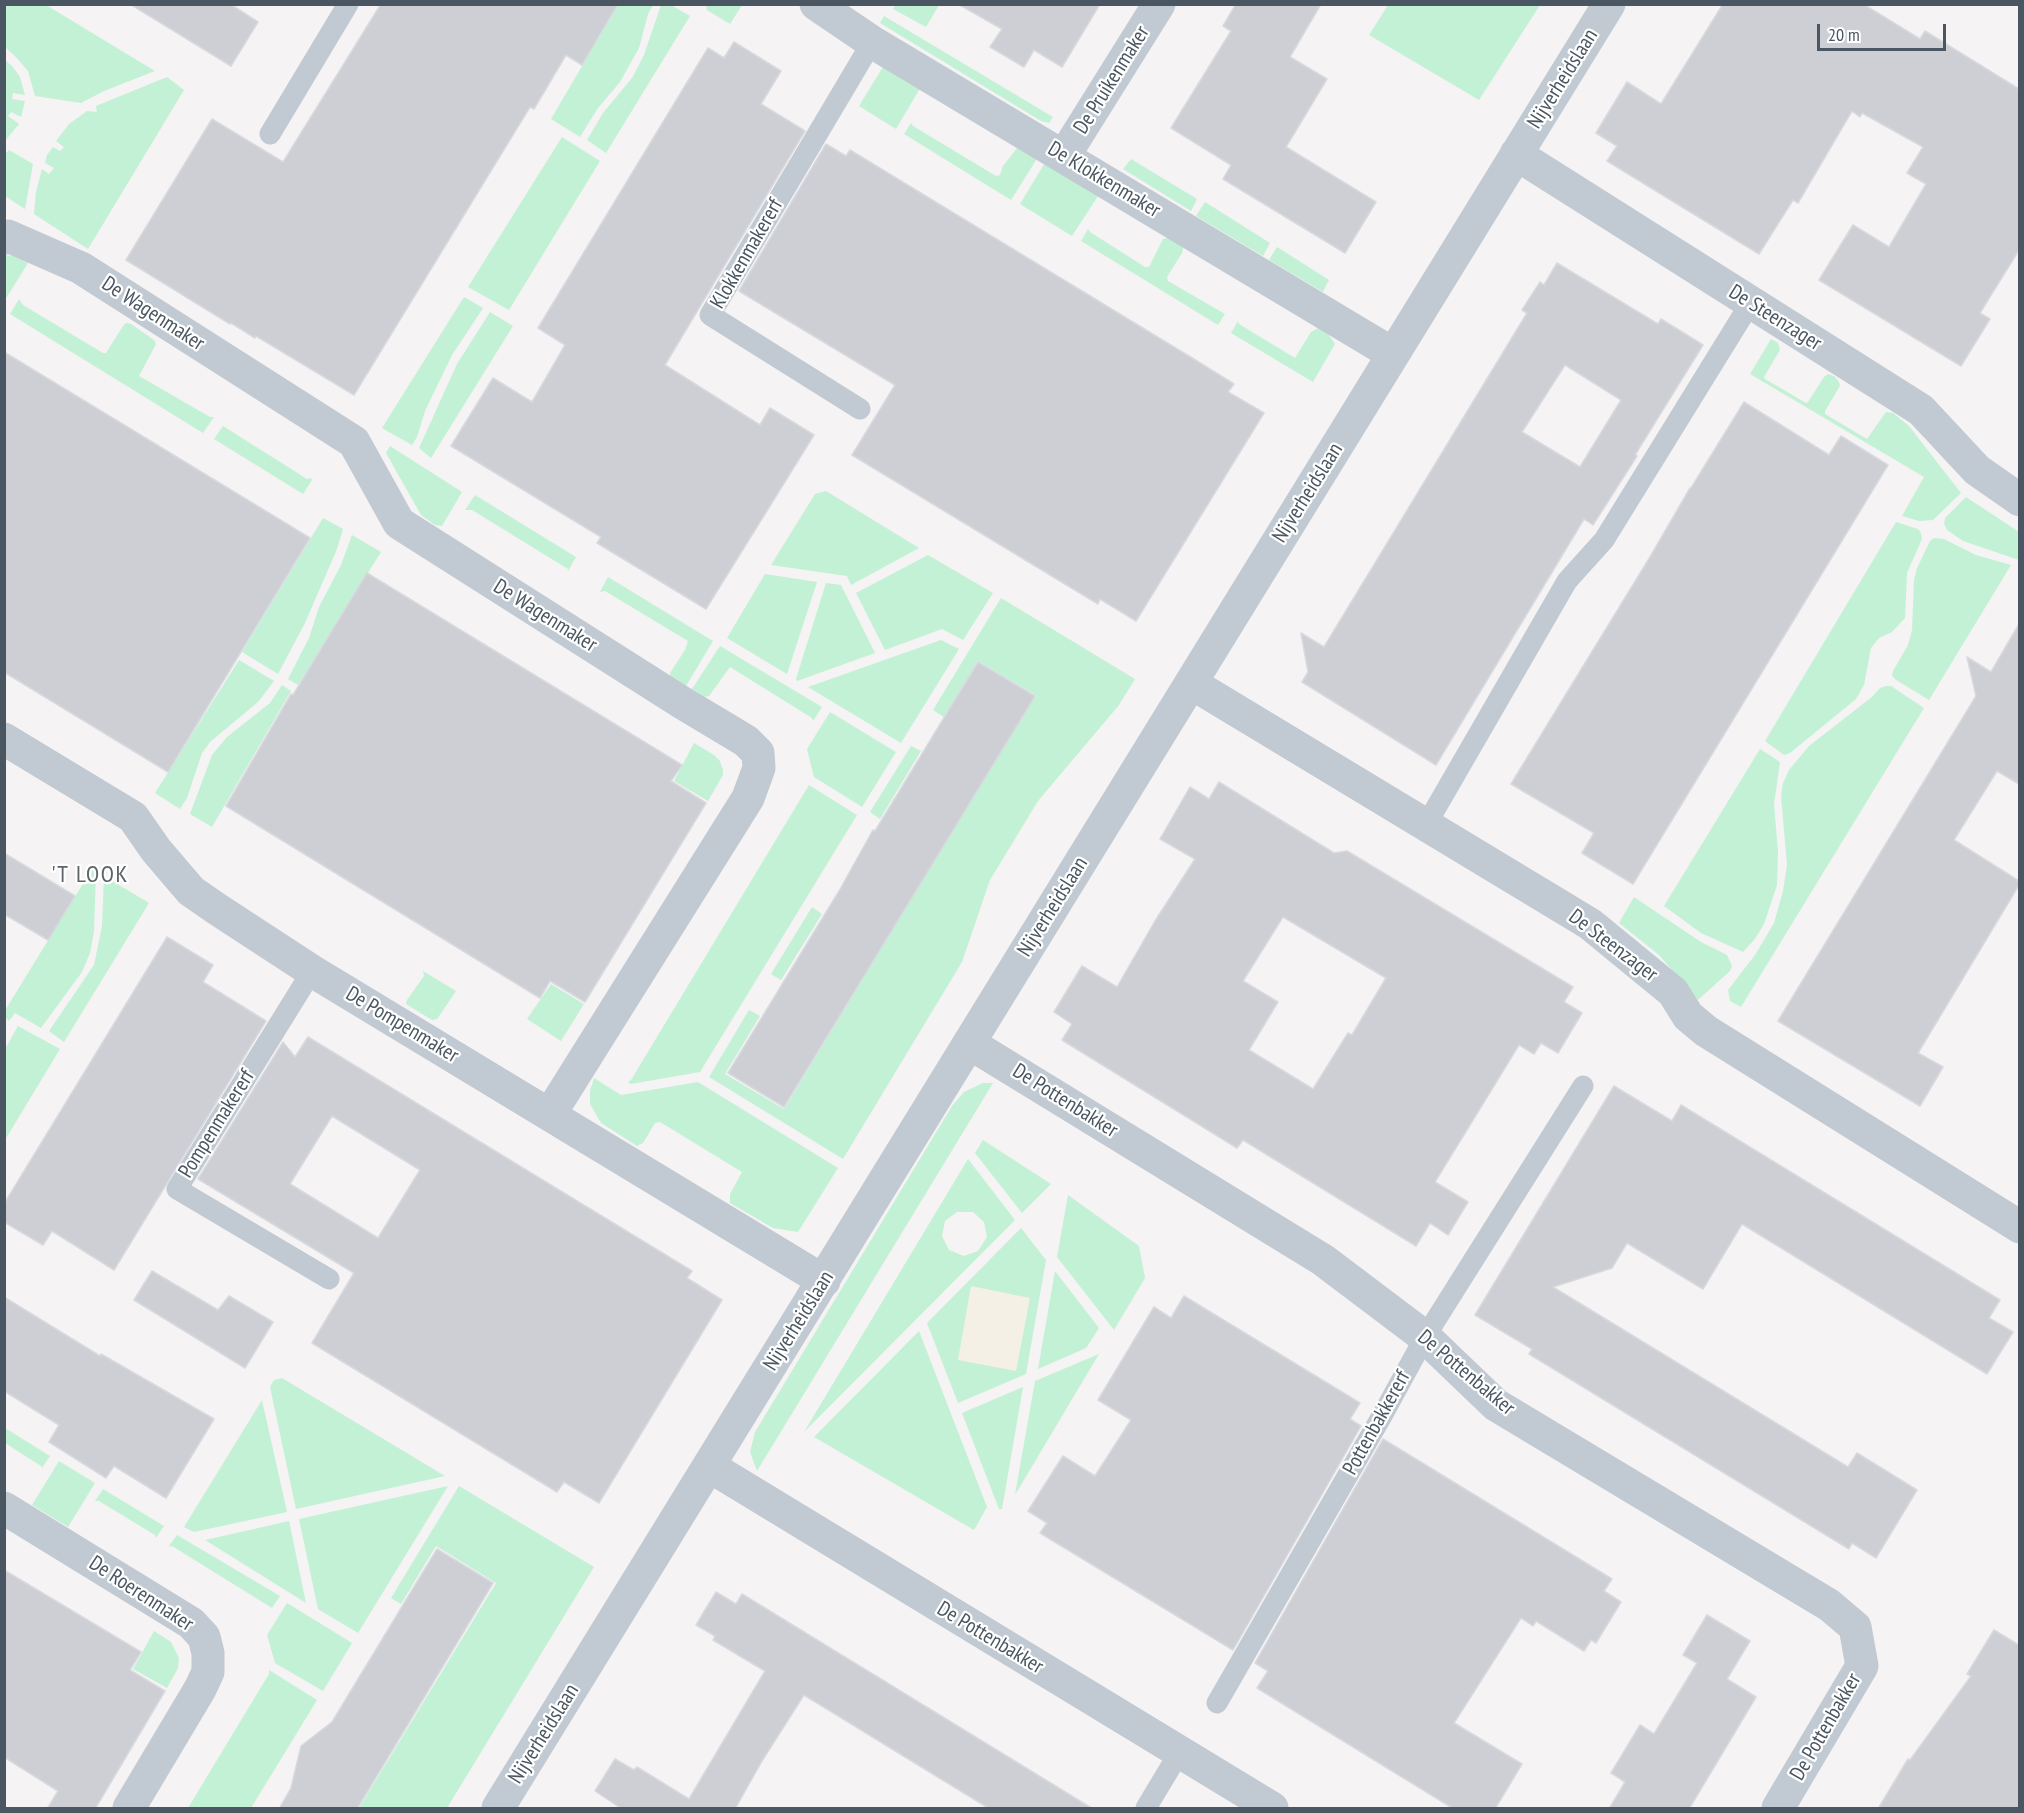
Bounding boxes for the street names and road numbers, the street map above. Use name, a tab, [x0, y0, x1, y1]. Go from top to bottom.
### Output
street label: De Pruikenmaker	[1069, 21, 1155, 139]
street label: Nijverheidslaan	[1523, 25, 1603, 133]
street label: De Klokkenmaker	[1043, 137, 1165, 223]
street label: Klokkenmakererf	[705, 195, 789, 313]
street label: De Wagenmaker	[97, 271, 209, 357]
street label: De Steenzager	[1724, 280, 1826, 356]
street label: Nijverheidslaan	[1268, 439, 1348, 547]
street label: De Wagenmaker	[489, 574, 601, 658]
street label: Nijverheidslaan	[1013, 853, 1093, 961]
street label: De Steenzager	[1564, 904, 1662, 988]
street label: De Pompenmaker	[341, 981, 463, 1069]
street label: De Pottenbakker	[1008, 1059, 1122, 1143]
street label: Pompenmakererf	[174, 1065, 260, 1183]
street label: Nijverheidslaan	[759, 1267, 839, 1375]
street label: De Pottenbakker	[1412, 1325, 1520, 1421]
street label: Pottenbakkererf	[1338, 1367, 1416, 1479]
street label: De Roerenmaker	[84, 1551, 198, 1637]
street label: De Pottenbakker	[932, 1596, 1048, 1680]
street label: De Pottenbakker	[1785, 1669, 1867, 1785]
street label: Nijverheidslaan	[504, 1680, 584, 1788]

